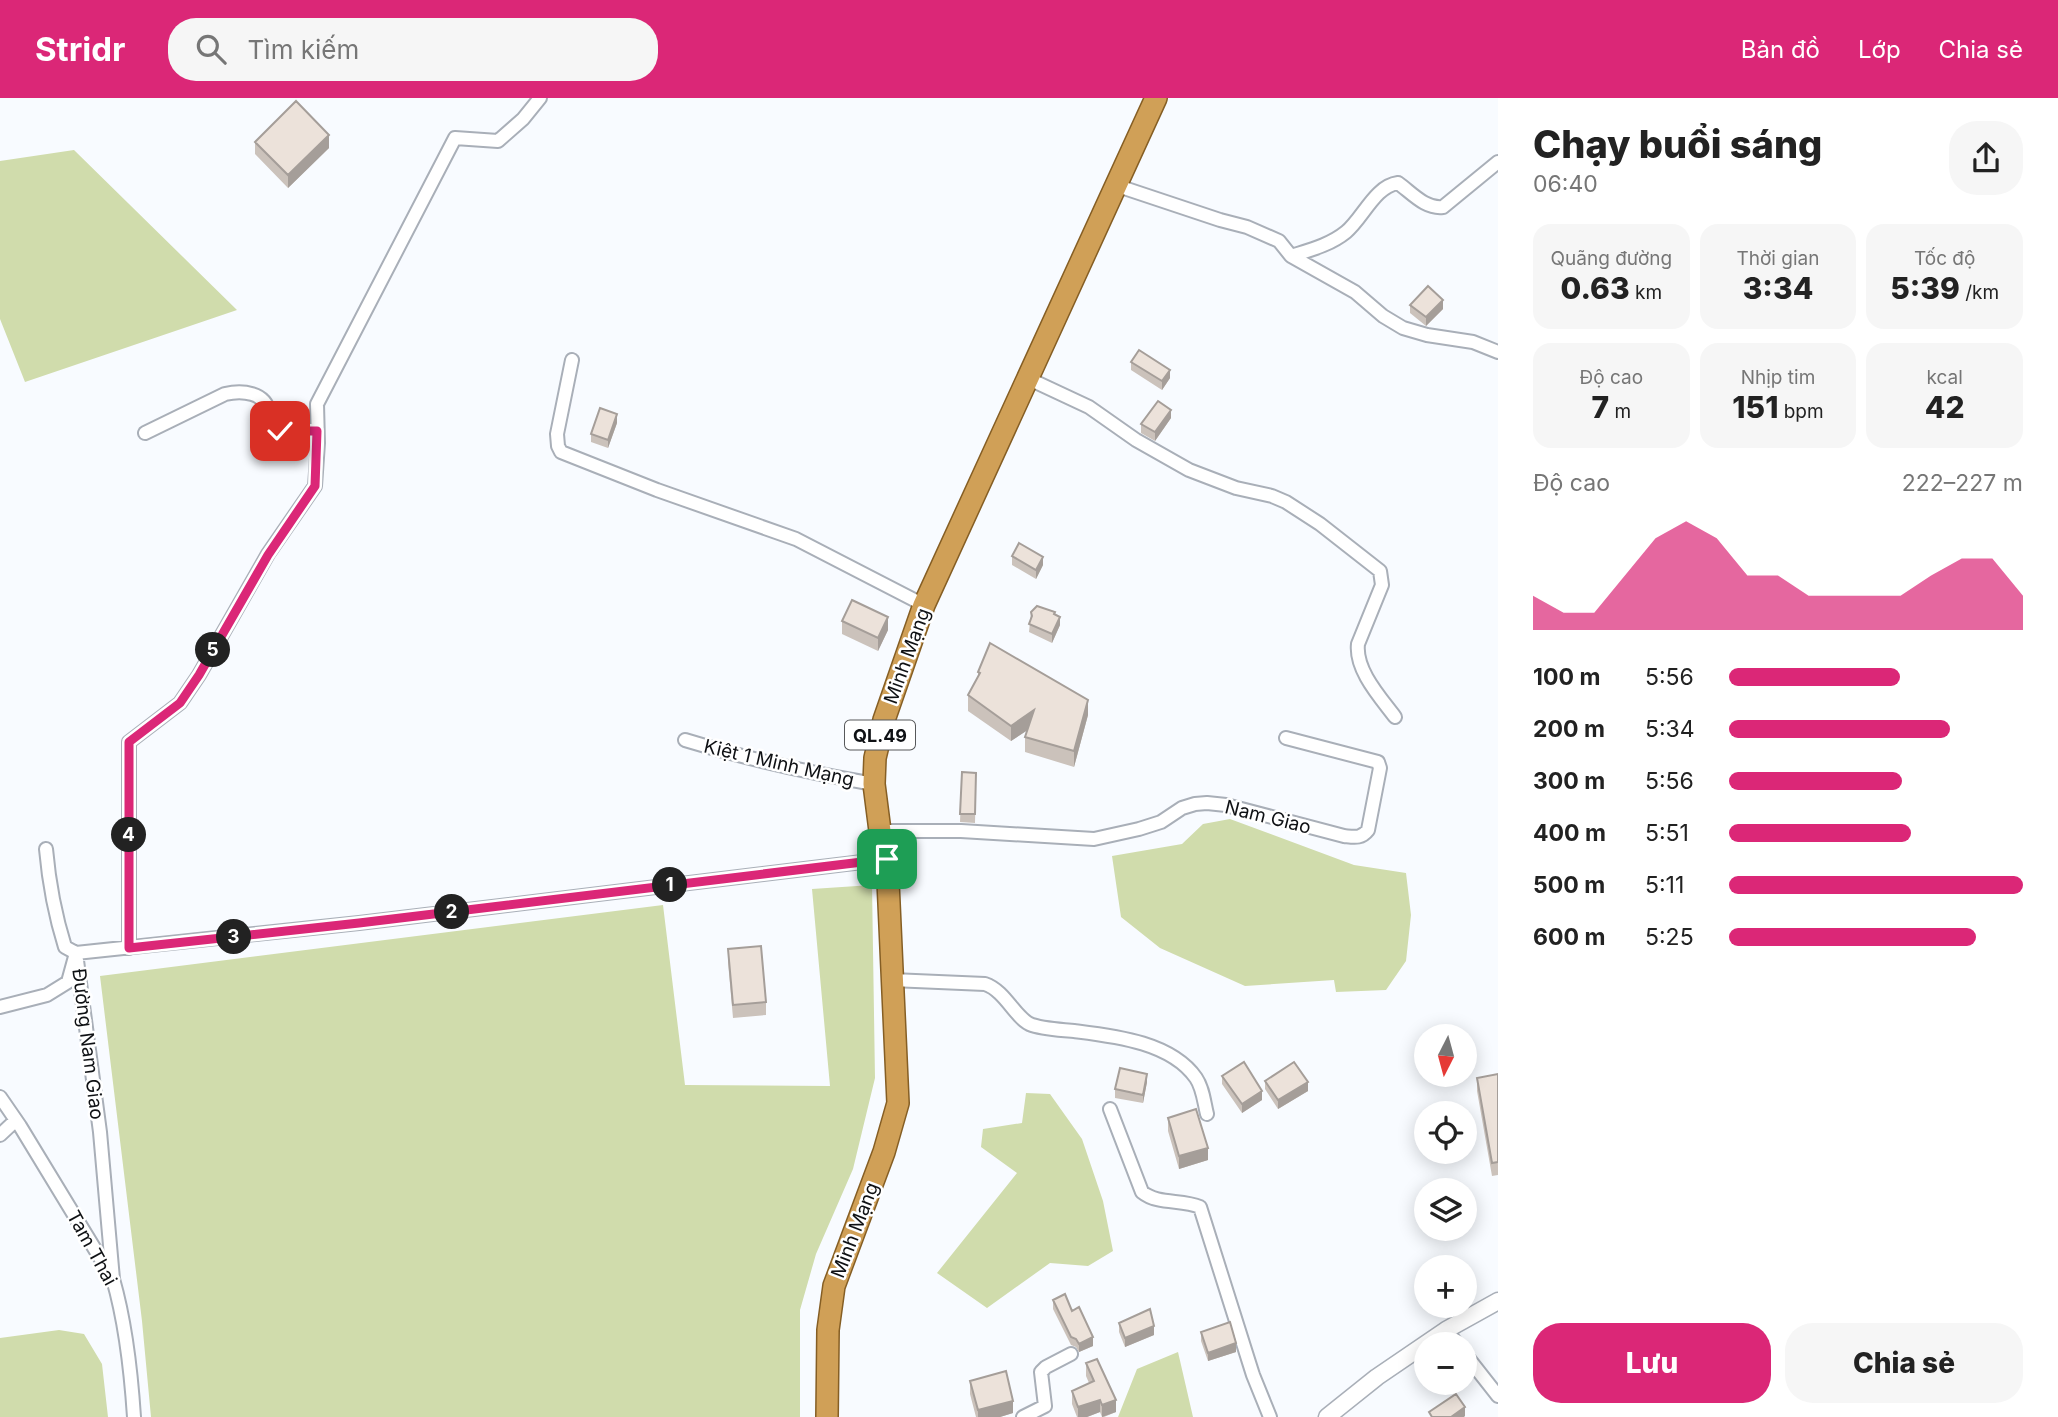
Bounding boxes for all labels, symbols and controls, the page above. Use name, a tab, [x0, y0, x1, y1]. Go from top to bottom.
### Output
search box	[168, 18, 658, 81]
text: Stridr	[35, 29, 126, 69]
icon: search	[192, 30, 230, 68]
text: Tìm kiếm	[248, 34, 359, 65]
text: Bản đồ	[1741, 35, 1820, 64]
text: Lớp	[1858, 35, 1901, 64]
text: Chia sẻ	[1939, 35, 2023, 64]
text: Chạy buổi sáng	[1533, 121, 1822, 167]
button: share	[1949, 121, 2023, 195]
text: 06:40	[1533, 170, 1598, 198]
text: Quãng đường	[1551, 247, 1672, 270]
text: Thời gian	[1737, 247, 1819, 270]
text: Tốc độ	[1914, 247, 1975, 270]
text: 0.63	[1561, 270, 1630, 306]
text: 3:34	[1743, 270, 1813, 306]
text: 5:39	[1890, 270, 1960, 306]
text: km	[1630, 281, 1662, 304]
text: /km	[1960, 281, 1999, 304]
text: Độ cao	[1580, 366, 1643, 389]
text: Nhịp tim	[1741, 366, 1815, 389]
text: kcal	[1927, 366, 1963, 389]
text: 7	[1592, 389, 1609, 425]
text: 151	[1732, 389, 1778, 425]
text: 42	[1925, 389, 1965, 425]
text: m	[1609, 400, 1631, 423]
text: bpm	[1778, 400, 1824, 423]
pin	[250, 401, 310, 461]
icon: check	[261, 412, 299, 450]
text: Độ cao	[1533, 469, 1610, 497]
text: 222–227 m	[1902, 469, 2023, 497]
street label: Minh Mạng	[879, 605, 935, 707]
pin: 5	[196, 632, 230, 668]
text: 5	[206, 638, 219, 661]
text: 100 m	[1533, 663, 1600, 691]
text: 5:56	[1645, 663, 1694, 691]
text: 200 m	[1533, 715, 1605, 743]
text: 5:34	[1645, 715, 1695, 743]
road number: QL.49	[845, 720, 915, 750]
street label: Kiệt 1 Minh Mạng	[702, 735, 856, 791]
text: 300 m	[1533, 767, 1605, 795]
text: 5:56	[1645, 767, 1694, 795]
street label: Nam Giao	[1223, 795, 1313, 839]
pin: 4	[111, 818, 146, 852]
text: 400 m	[1533, 819, 1606, 847]
text: 5:51	[1645, 819, 1689, 847]
text: 4	[122, 823, 135, 846]
pin	[857, 829, 917, 889]
icon: arrive	[868, 840, 906, 878]
pin: 1	[652, 868, 688, 902]
text: 500 m	[1533, 871, 1605, 899]
text: 5:11	[1645, 871, 1684, 899]
text: 1	[665, 873, 674, 896]
pin: 2	[434, 894, 470, 930]
text: 2	[446, 900, 457, 923]
pin: 3	[216, 920, 252, 954]
text: 600 m	[1533, 923, 1605, 951]
text: 5:25	[1645, 923, 1694, 951]
text: 3	[227, 925, 240, 948]
street label: Đường Nam Giao	[67, 967, 109, 1121]
north arrow	[1414, 1024, 1477, 1087]
map controls	[1414, 1024, 1477, 1395]
button: locate	[1414, 1101, 1477, 1164]
button: layers	[1414, 1178, 1477, 1241]
street label: Minh Mạng	[826, 1179, 884, 1281]
street label: Tam Thai	[62, 1206, 122, 1290]
button: +	[1414, 1255, 1477, 1318]
button: Lưu	[1533, 1323, 1771, 1403]
button: Chia sẻ	[1785, 1323, 2023, 1403]
button: −	[1414, 1332, 1477, 1395]

